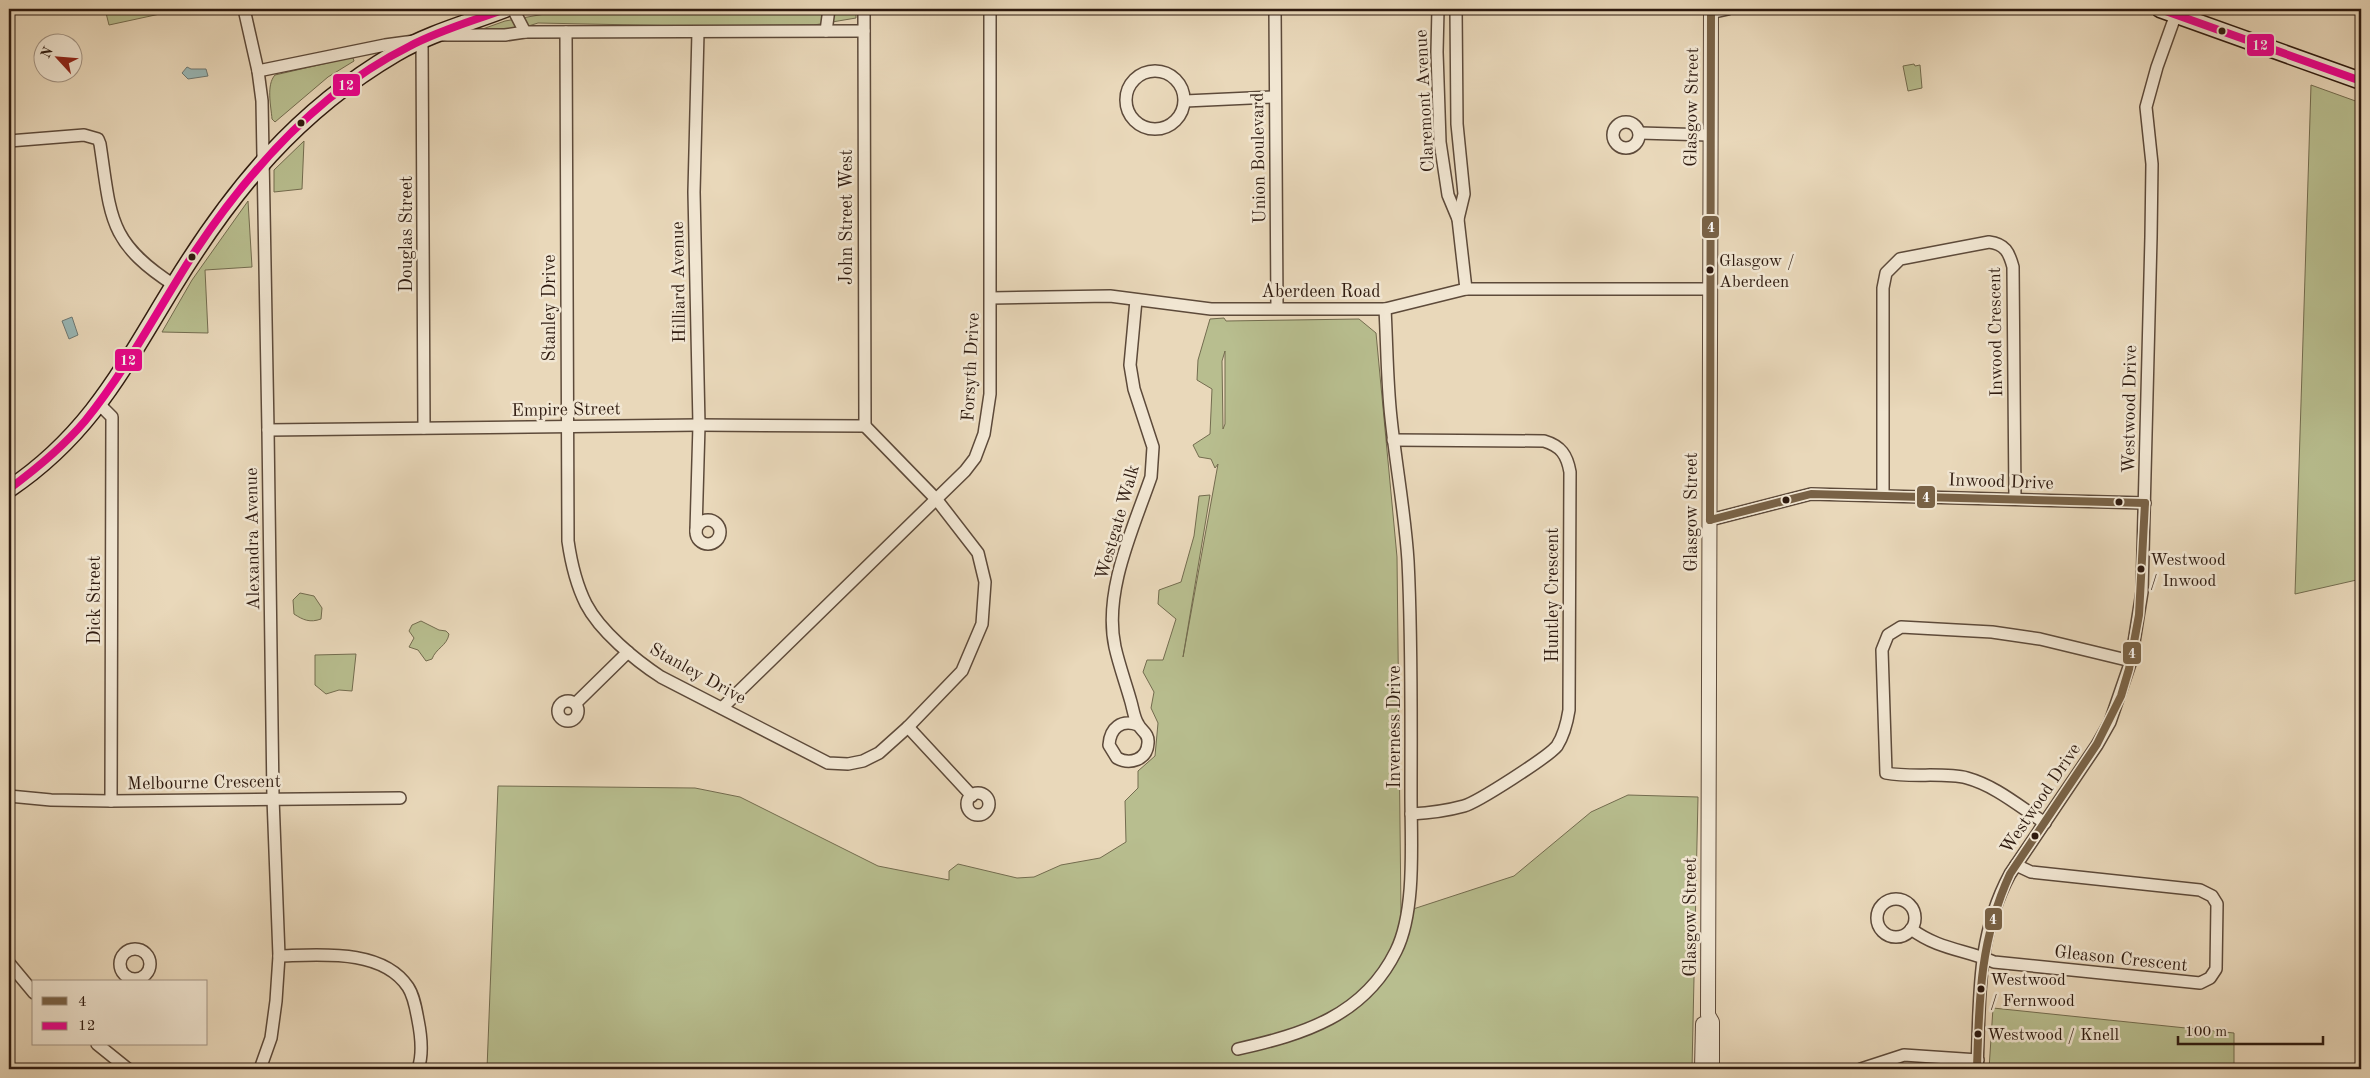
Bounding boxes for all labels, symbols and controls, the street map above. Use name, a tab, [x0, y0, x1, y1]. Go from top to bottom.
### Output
unlabelled marker	[2217, 26, 2227, 36]
street label: Claremont Avenue	[1412, 29, 1438, 173]
north arrow	[32, 32, 82, 82]
line badge: 12	[2246, 33, 2275, 57]
text: 12	[2252, 39, 2268, 53]
text: N	[39, 45, 56, 61]
street label: Glasgow Street	[1682, 47, 1702, 167]
line badge: 12	[332, 73, 361, 97]
text: 12	[338, 79, 354, 93]
street label: Union Boulevard	[1249, 92, 1269, 224]
unlabelled marker	[296, 118, 306, 128]
street label: John Street West	[838, 149, 856, 285]
street label: Douglas Street	[398, 176, 416, 292]
line badge: 4	[1701, 215, 1720, 239]
street label: Hilliard Avenue	[669, 221, 689, 343]
text: 4	[1707, 221, 1715, 235]
unlabelled marker	[187, 252, 197, 262]
place label: Glasgow / Aberdeen	[1719, 253, 1795, 291]
street label: Stanley Drive	[541, 254, 559, 362]
marker: Glasgow / Aberdeen	[1705, 265, 1715, 275]
street label: Inwood Crescent	[1986, 267, 2006, 397]
street label: Aberdeen Road	[1261, 283, 1381, 301]
street label: Forsyth Drive	[959, 312, 983, 422]
street label: Westwood Drive	[2120, 345, 2140, 473]
line badge: 12	[114, 348, 143, 372]
text: 12	[120, 354, 136, 368]
street label: Empire Street	[511, 400, 621, 420]
street label: Glasgow Street	[1683, 452, 1701, 572]
street label: Westgate Walk	[1093, 463, 1143, 582]
street label: Alexandra Avenue	[243, 467, 263, 611]
street label: Inwood Drive	[1948, 471, 2054, 493]
line badge: 4	[1916, 485, 1936, 509]
text: 4	[1922, 491, 1930, 505]
unlabelled marker	[1781, 495, 1791, 505]
unlabelled marker	[2114, 497, 2124, 507]
street label: Huntley Crescent	[1544, 527, 1562, 663]
place label: Westwood / Inwood	[2150, 552, 2226, 590]
street label: Dick Street	[86, 556, 104, 644]
marker: Westwood / Inwood	[2136, 564, 2146, 574]
street label: Stanley Drive	[646, 640, 749, 708]
line badge: 4	[2122, 641, 2142, 665]
text: 4	[2128, 647, 2136, 661]
street label: Inverness Drive	[1386, 665, 1404, 789]
street label: Westwood Drive	[1997, 740, 2084, 857]
street label: Melbourne Crescent	[127, 773, 281, 793]
unlabelled marker	[2030, 831, 2040, 841]
street label: Glasgow Street	[1682, 857, 1700, 977]
line badge: 4	[1984, 907, 2003, 931]
text: 4	[1989, 913, 1997, 927]
street label: Gleason Crescent	[2053, 943, 2189, 975]
place label: Westwood / Fernwood	[1990, 972, 2075, 1010]
legend	[32, 980, 208, 1046]
marker: Westwood / Fernwood	[1976, 984, 1986, 994]
text: 4	[78, 995, 87, 1010]
scale bar	[2178, 1013, 2322, 1045]
text: 12	[78, 1019, 95, 1034]
text: 100 m	[2185, 1025, 2227, 1040]
place label: Westwood / Knell	[1987, 1027, 2119, 1044]
marker: Westwood / Knell	[1973, 1029, 1983, 1039]

